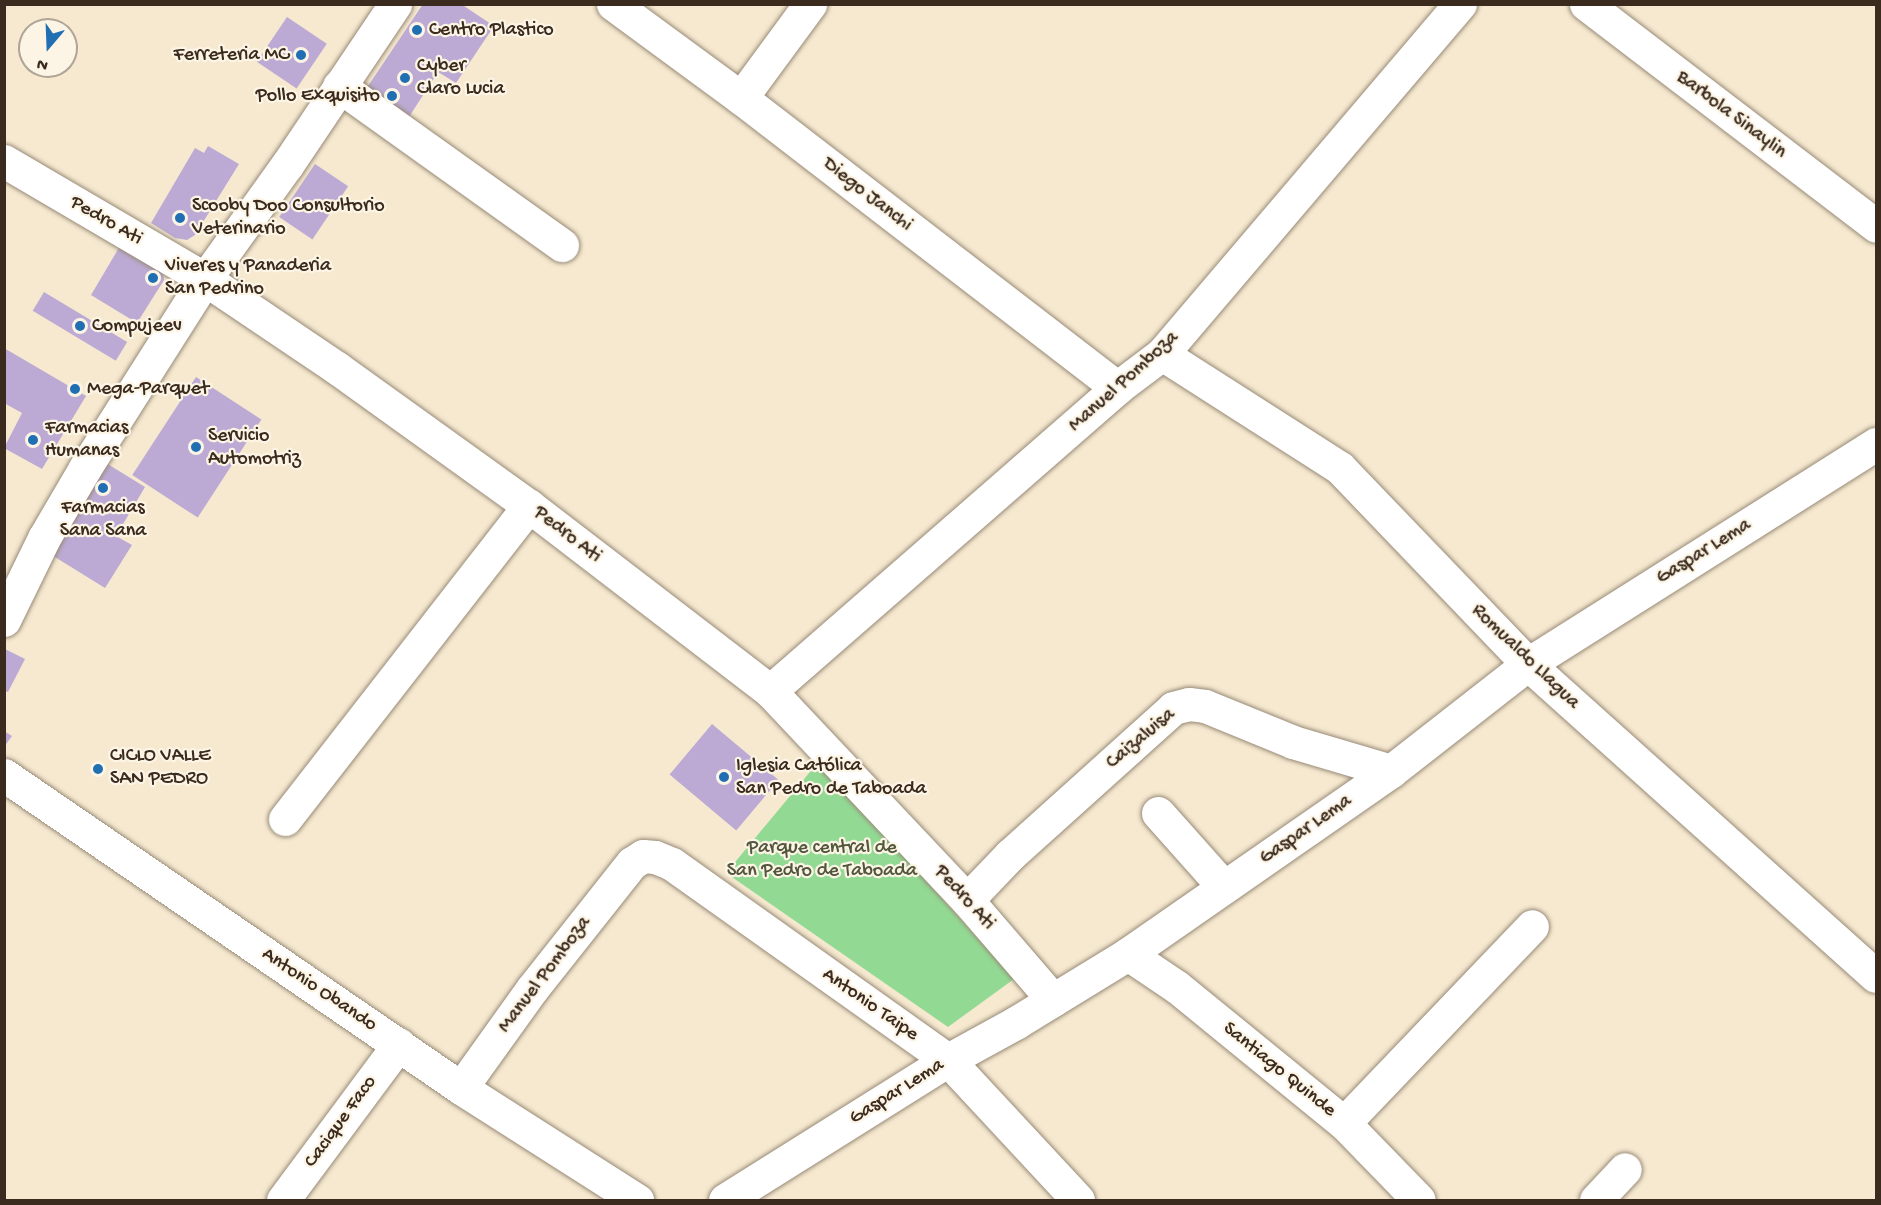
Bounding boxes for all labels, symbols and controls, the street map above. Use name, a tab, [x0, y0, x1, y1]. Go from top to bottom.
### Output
north arrow	[18, 18, 78, 78]
place label: Centro Plastico	[429, 18, 554, 42]
marker: Centro Plastico	[410, 23, 424, 37]
place label: Ferreteria MC	[173, 43, 289, 67]
marker: Ferreteria MC	[294, 48, 308, 62]
text: N	[35, 53, 51, 74]
place label: Cyber Claro Lucia	[417, 54, 504, 101]
street label: Barbola Sinaylin	[1671, 66, 1791, 164]
marker: Cyber Claro Lucia	[398, 71, 412, 85]
place label: Pollo Exquisito	[256, 84, 380, 108]
marker: Pollo Exquisito	[385, 89, 399, 103]
street label: Diego Janchi	[817, 153, 917, 237]
street label: Pedro Ati	[66, 191, 146, 251]
place label: Scooby Doo Consultorio Veterinario	[192, 195, 385, 242]
marker: Scooby Doo Consultorio Veterinario	[173, 211, 187, 225]
place label: Viveres y Panaderia San Pedrino	[165, 254, 331, 301]
marker: Viveres y Panaderia San Pedrino	[146, 271, 160, 285]
place label: Compujeev	[92, 314, 182, 338]
marker: Compujeev	[73, 319, 87, 333]
street label: Manuel Pomboza	[1064, 326, 1184, 438]
place label: Mega-Parquet	[87, 377, 209, 401]
marker: Mega-Parquet	[68, 382, 82, 396]
place label: Farmacias Humanas	[45, 416, 128, 463]
place label: Servicio Automotriz	[208, 424, 301, 471]
marker: Farmacias Humanas	[26, 433, 40, 447]
marker: Servicio Automotriz	[189, 440, 203, 454]
marker: Farmacias Sana Sana	[96, 481, 110, 495]
place label: Farmacias Sana Sana	[60, 497, 146, 544]
street label: Pedro Ati	[528, 501, 606, 569]
street label: Gaspar Lema	[1652, 514, 1756, 590]
street label: Romualdo Llagua	[1466, 599, 1584, 715]
street label: Caizaluisa	[1102, 703, 1180, 775]
place label: CICLO VALLE SAN PEDRO	[110, 745, 211, 792]
place label: Iglesia Católica San Pedro de Taboada	[736, 754, 926, 801]
marker: CICLO VALLE SAN PEDRO	[91, 762, 105, 776]
marker: Iglesia Católica San Pedro de Taboada	[717, 770, 731, 784]
street label: Gaspar Lema	[1255, 790, 1357, 870]
park label: Parque central de San Pedro de Taboada	[727, 837, 917, 884]
street label: Pedro Ati	[928, 860, 1000, 936]
street label: Manuel Pomboza	[493, 912, 597, 1038]
street label: Antonio Obando	[257, 943, 381, 1037]
street label: Antonio Taipe	[817, 963, 923, 1047]
street label: Santiago Quinde	[1218, 1017, 1340, 1123]
street label: Gaspar Lema	[845, 1054, 949, 1130]
street label: Cacique Faco	[300, 1071, 382, 1173]

